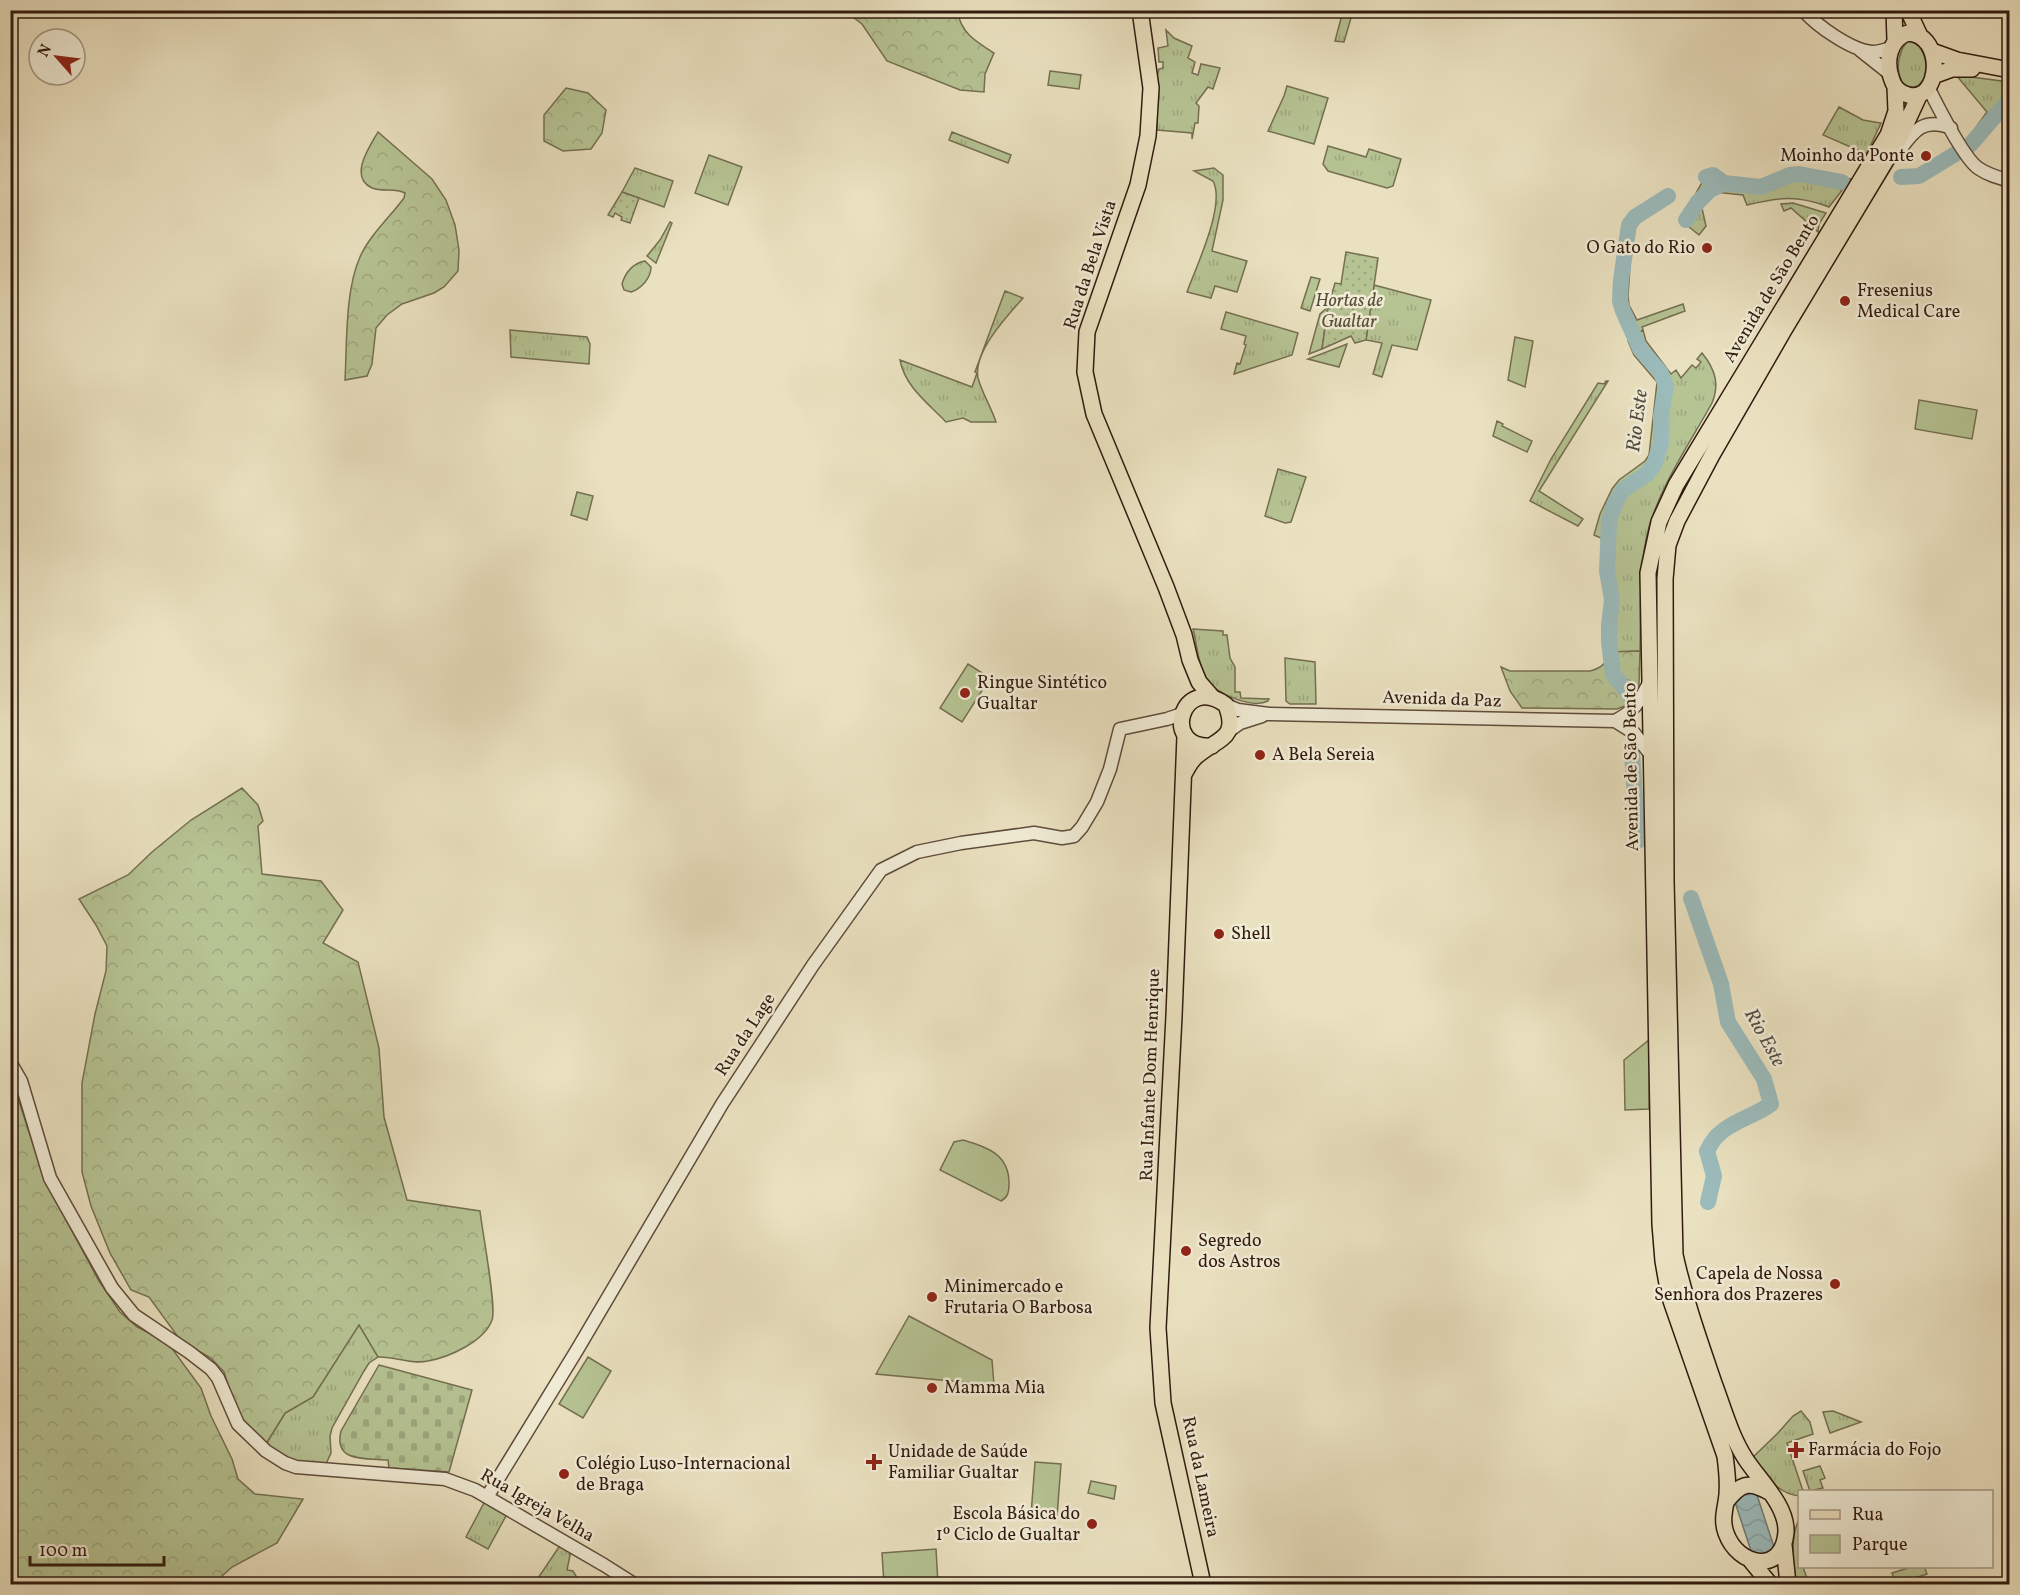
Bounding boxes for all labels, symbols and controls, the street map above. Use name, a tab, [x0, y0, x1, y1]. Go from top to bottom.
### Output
north arrow	[27, 27, 87, 87]
text: N	[33, 40, 58, 61]
place label: Moinho da Ponte	[1780, 144, 1914, 169]
marker: Moinho da Ponte	[1919, 149, 1933, 163]
street label: Rua da Bela Vista	[1058, 197, 1124, 333]
street label: Avenida de São Bento	[1718, 210, 1826, 368]
place label: O Gato do Rio	[1586, 236, 1695, 261]
marker: O Gato do Rio	[1700, 241, 1714, 255]
place label: Fresenius Medical Care	[1857, 279, 1960, 325]
park label: Hortas de Gualtar	[1315, 289, 1383, 335]
marker: Fresenius Medical Care	[1838, 294, 1852, 308]
water label: Rio Este	[1620, 387, 1656, 454]
place label: Ringue Sintético Gualtar	[977, 671, 1107, 717]
street label: Avenida de São Bento	[1618, 682, 1646, 852]
street label: Avenida da Paz	[1382, 685, 1502, 715]
marker: Ringue Sintético Gualtar	[958, 686, 972, 700]
place label: A Bela Sereia	[1272, 743, 1375, 768]
marker: A Bela Sereia	[1253, 748, 1267, 762]
place label: Shell	[1231, 922, 1271, 947]
marker: Shell	[1212, 927, 1226, 941]
street label: Rua Infante Dom Henrique	[1135, 968, 1167, 1182]
street label: Rua da Lage	[710, 989, 782, 1081]
water label: Rio Este	[1736, 1004, 1792, 1073]
place label: Segredo dos Astros	[1198, 1229, 1281, 1275]
marker: Segredo dos Astros	[1179, 1244, 1193, 1258]
place label: Capela de Nossa Senhora dos Prazeres	[1654, 1262, 1823, 1308]
place label: Minimercado e Frutaria O Barbosa	[944, 1275, 1093, 1321]
marker: Capela de Nossa Senhora dos Prazeres	[1828, 1277, 1842, 1291]
marker: Minimercado e Frutaria O Barbosa	[925, 1290, 939, 1304]
place label: Mamma Mia	[944, 1376, 1045, 1401]
marker: Mamma Mia	[925, 1381, 939, 1395]
street label: Rua da Lameira	[1175, 1414, 1225, 1540]
place label: Farmácia do Fojo	[1808, 1438, 1941, 1463]
place label: Unidade de Saúde Familiar Gualtar	[888, 1440, 1028, 1486]
marker: Farmácia do Fojo	[1789, 1443, 1803, 1457]
place label: Colégio Luso-Internacional de Braga	[576, 1452, 791, 1498]
marker: Unidade de Saúde Familiar Gualtar	[865, 1453, 883, 1471]
street label: Rua Igreja Velha	[475, 1463, 599, 1549]
marker: Colégio Luso-Internacional de Braga	[557, 1467, 571, 1481]
legend	[1798, 1490, 1993, 1568]
place label: Escola Básica do 1º Ciclo de Gualtar	[936, 1502, 1080, 1548]
text: Rua	[1852, 1503, 1883, 1528]
marker: Escola Básica do 1º Ciclo de Gualtar	[1085, 1517, 1099, 1531]
scale bar	[30, 1529, 164, 1567]
text: Parque	[1852, 1533, 1907, 1558]
text: 100 m	[39, 1539, 88, 1564]

